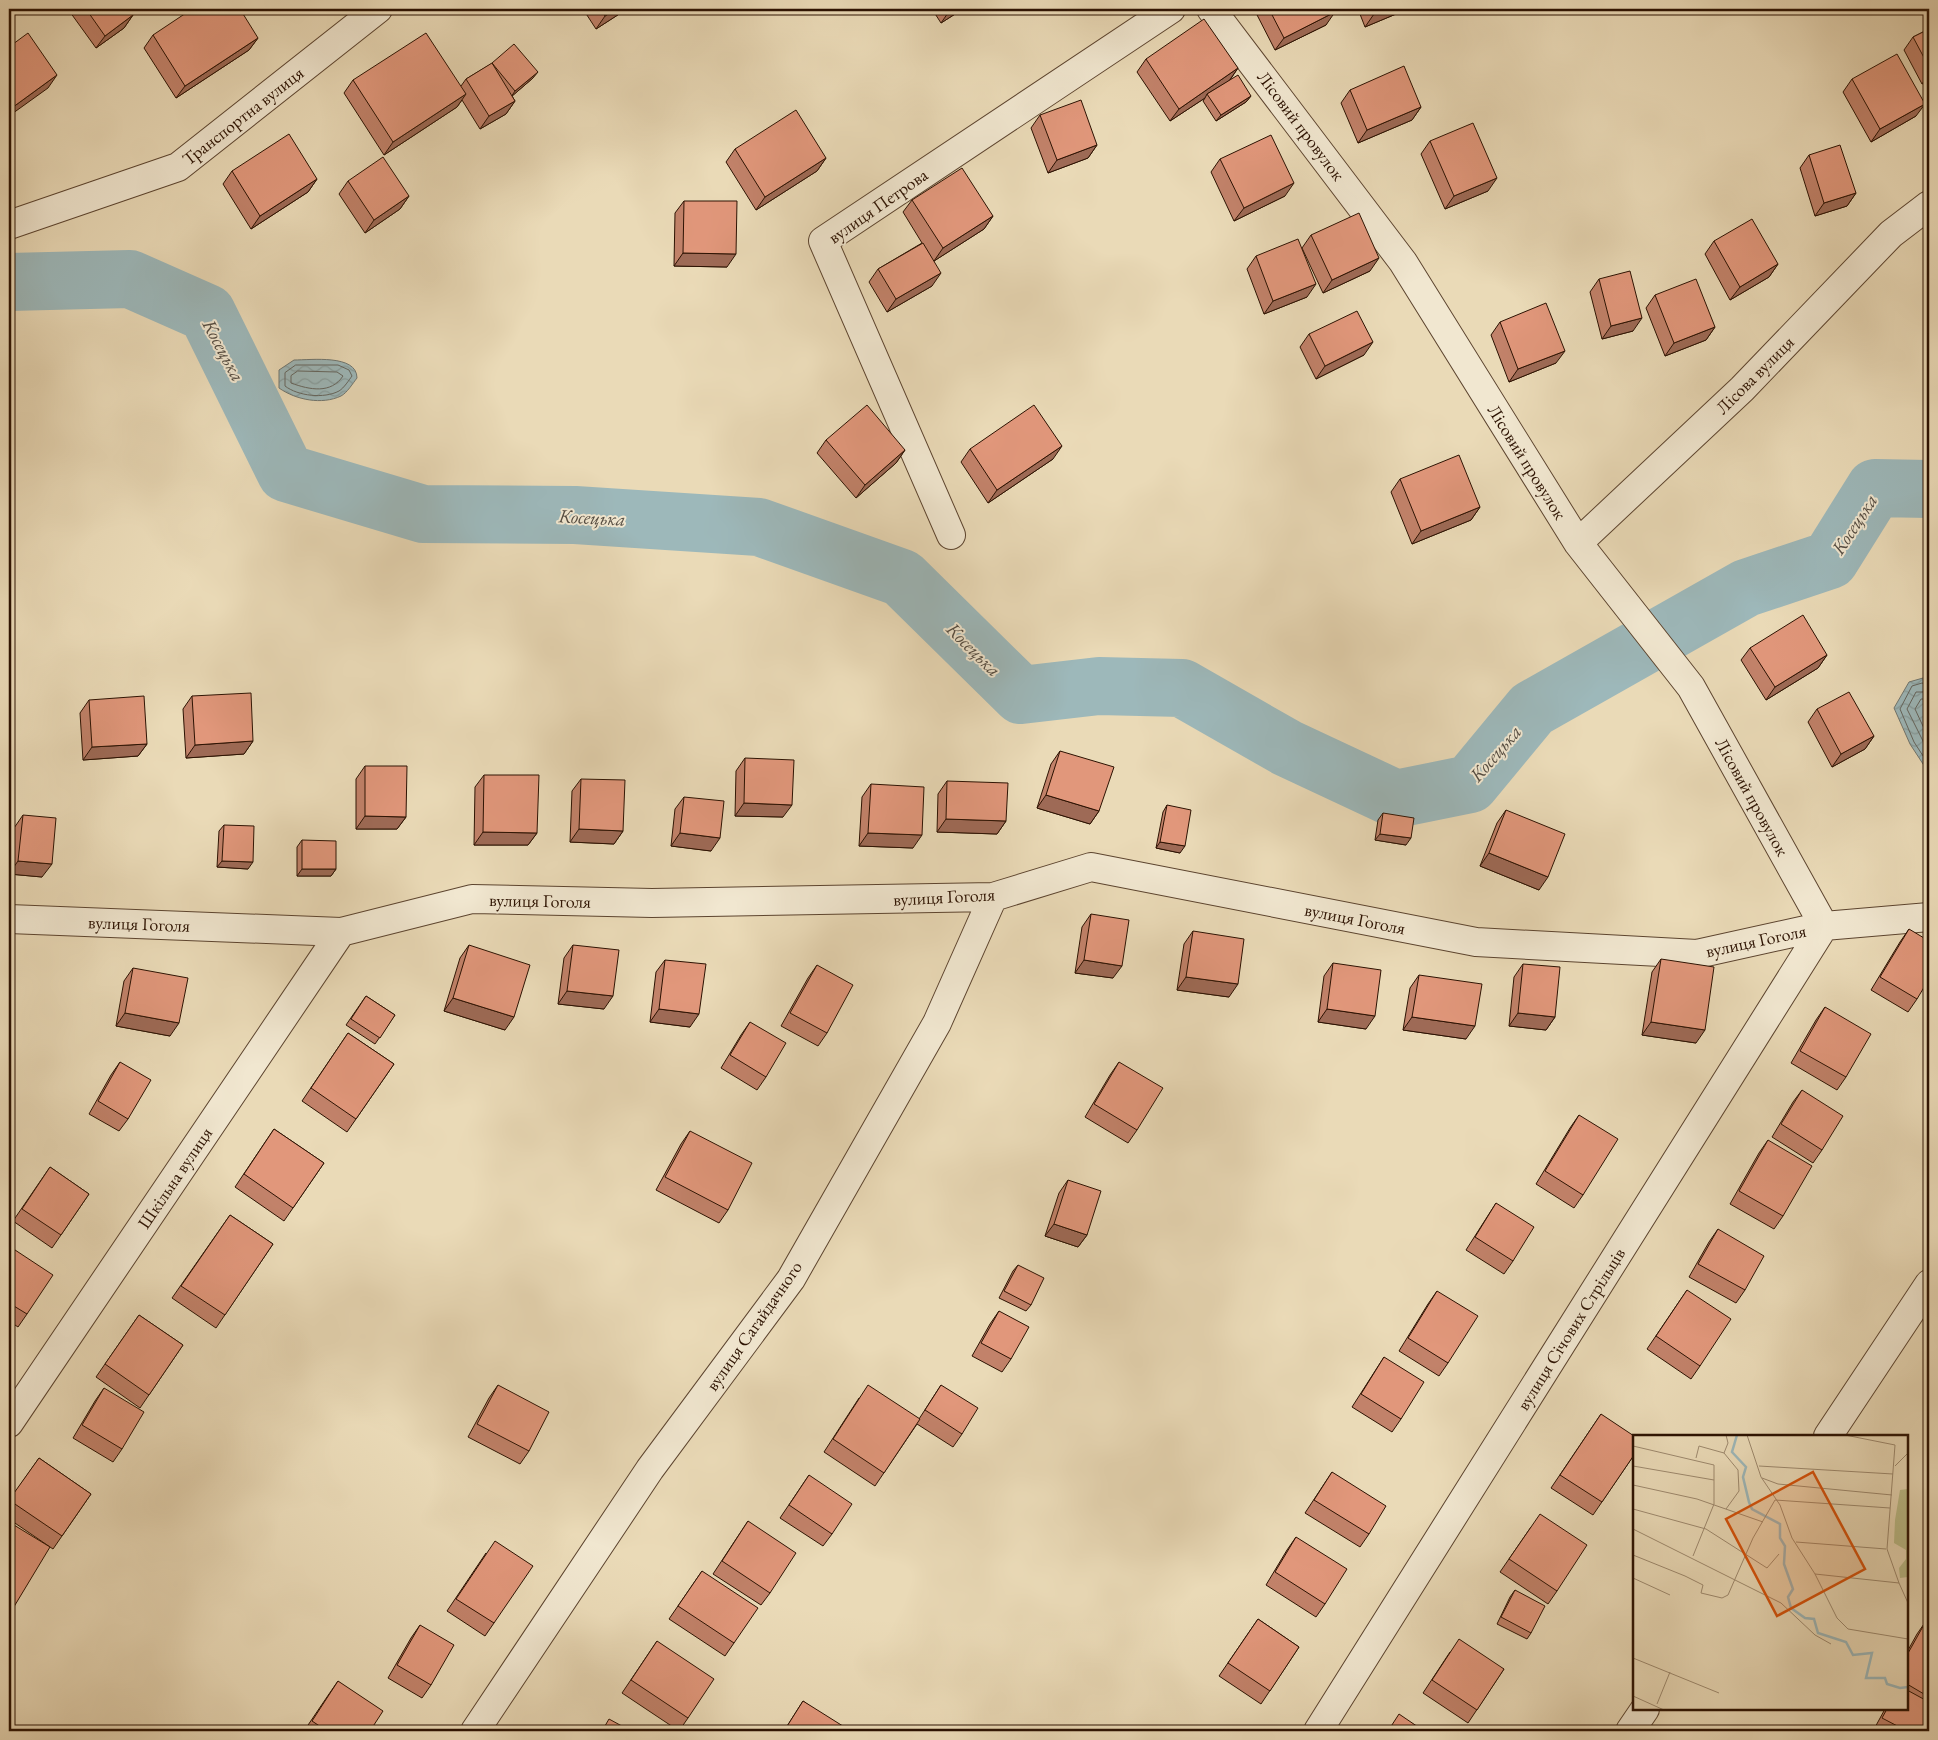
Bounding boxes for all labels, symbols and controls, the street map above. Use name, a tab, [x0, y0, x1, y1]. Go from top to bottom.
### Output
street label: Транспортна вулиця	[177, 61, 308, 170]
street label: Лісовий провулок	[1253, 66, 1350, 185]
street label: вулиця Петрова	[824, 162, 933, 248]
water label: Косецька	[196, 314, 250, 386]
street label: Лісова вулиця	[1711, 331, 1799, 419]
street label: Лісовий провулок	[1483, 400, 1572, 524]
water label: Косецька	[1825, 489, 1883, 560]
water label: Косецька	[557, 503, 626, 532]
water label: Косецька	[940, 616, 1006, 682]
water label: Косецька	[1463, 720, 1527, 788]
street label: Лісовий провулок	[1710, 734, 1795, 860]
street label: вулиця Гоголя	[892, 882, 996, 911]
street label: вулиця Гоголя	[489, 888, 591, 913]
street label: вулиця Гоголя	[1303, 897, 1407, 940]
street label: вулиця Гоголя	[88, 910, 190, 937]
street label: вулиця Гоголя	[1704, 919, 1808, 962]
street label: Шкільна вулиця	[132, 1122, 217, 1233]
street label: вулиця Січових Стрільців	[1511, 1243, 1630, 1414]
street label: вулиця Сагайдачного	[700, 1256, 807, 1395]
inset map	[1633, 1435, 1908, 1710]

